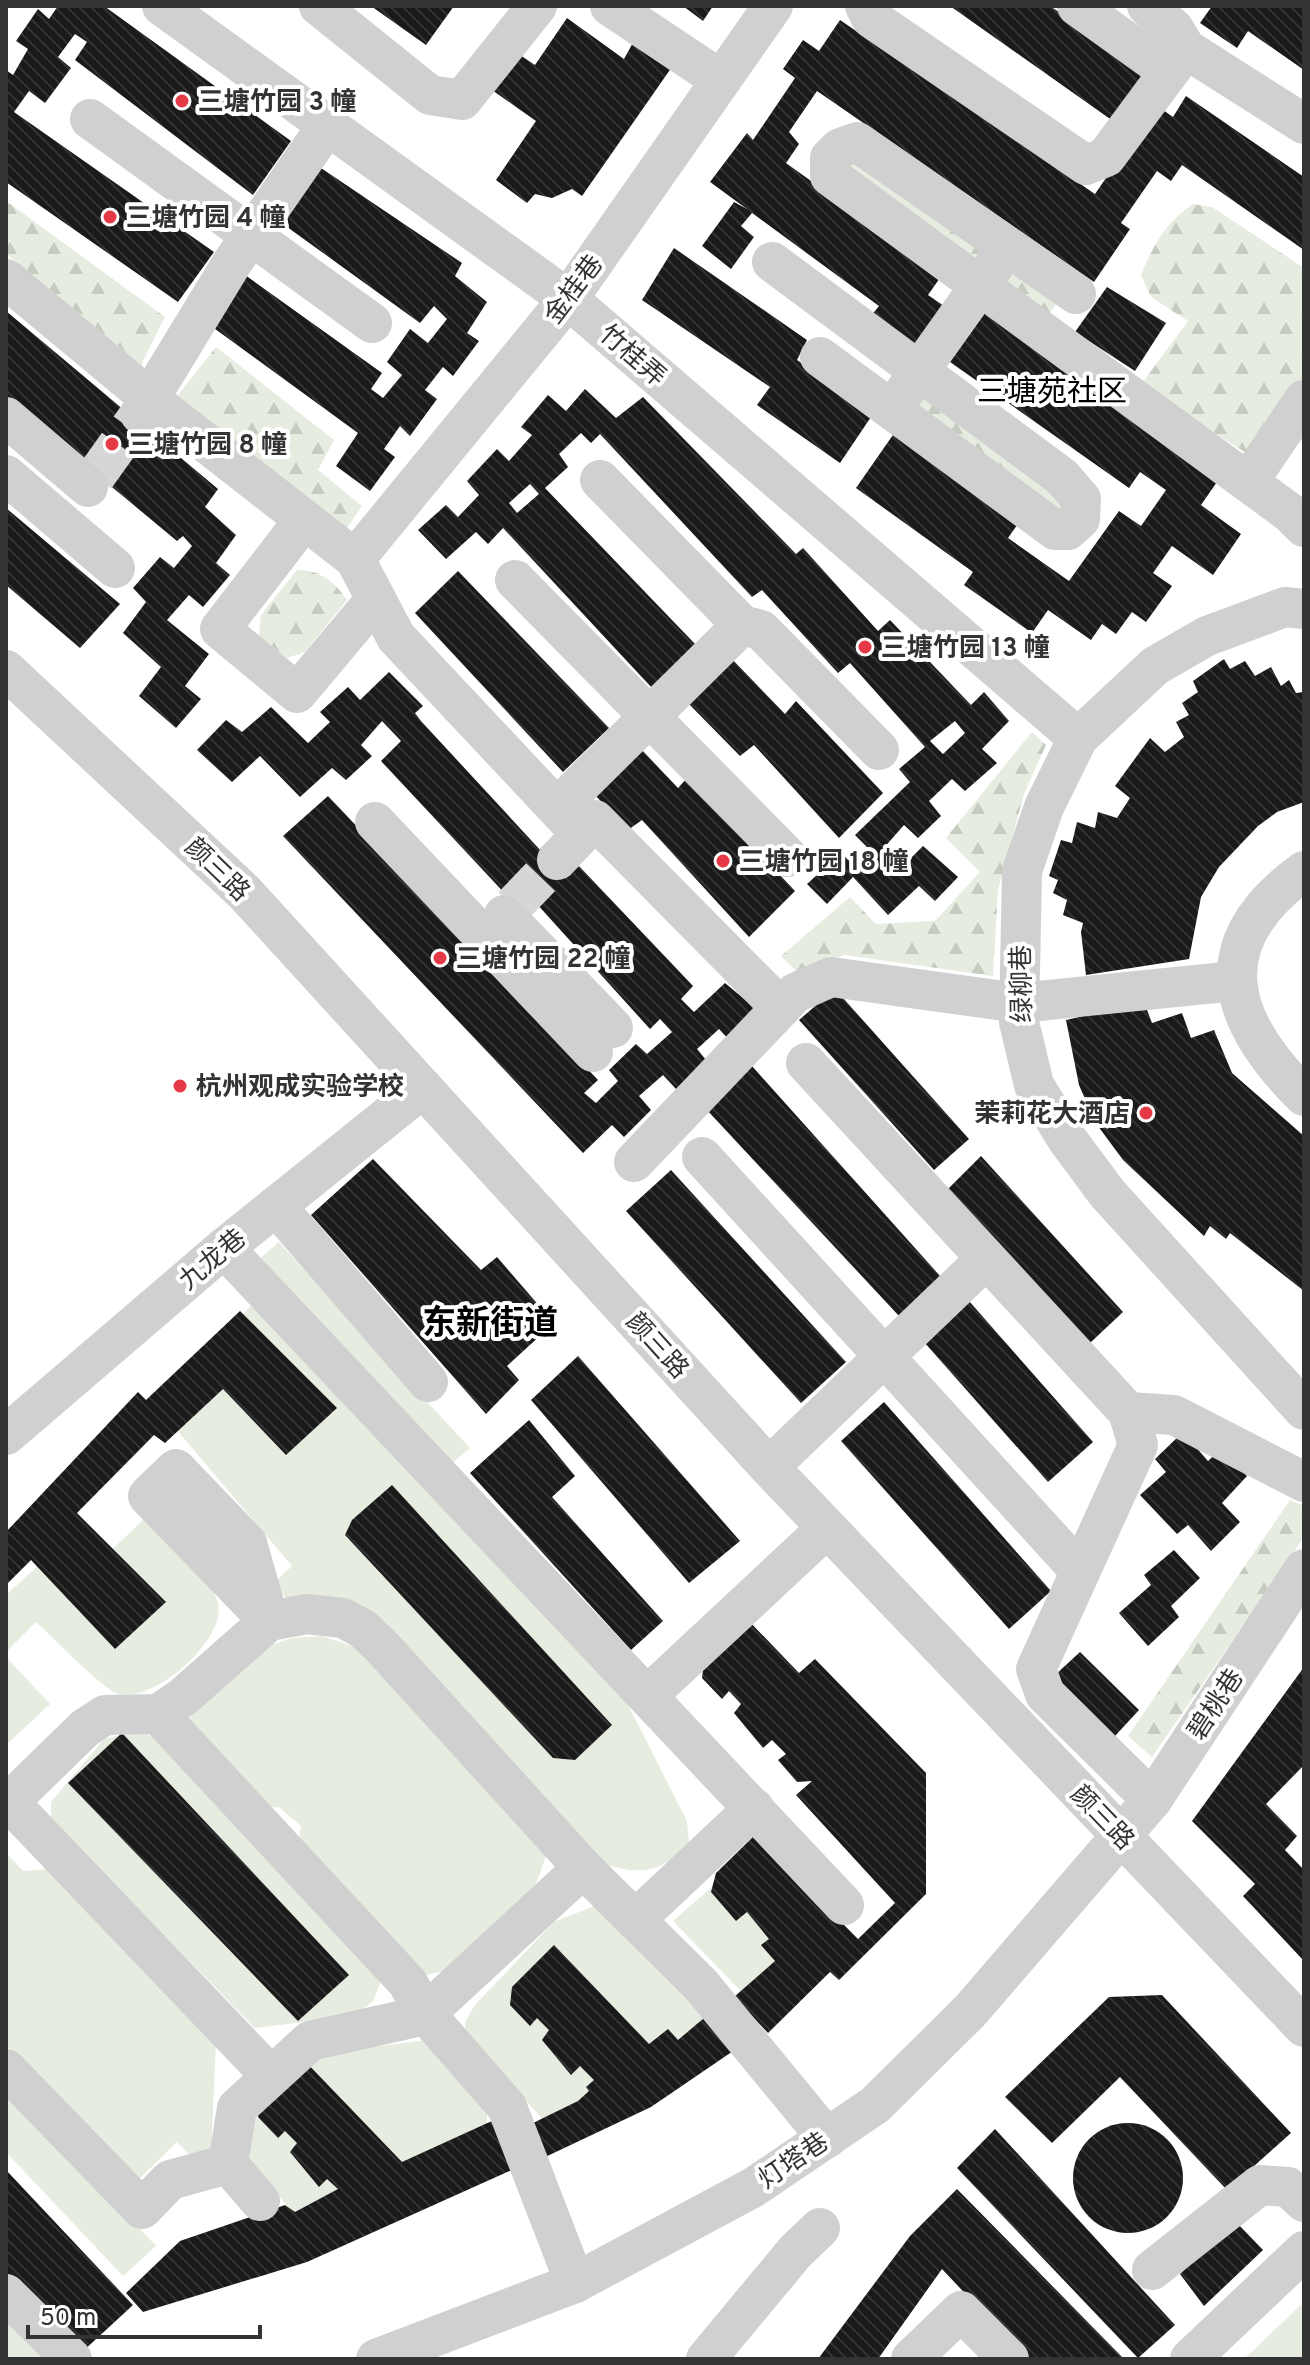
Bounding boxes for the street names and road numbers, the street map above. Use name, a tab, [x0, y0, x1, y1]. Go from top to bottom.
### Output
street label: 金桂巷	[538, 249, 612, 332]
street label: 竹桂弄	[591, 319, 672, 395]
street label: 颜三路	[177, 832, 256, 910]
street label: 绿柳巷	[1006, 945, 1041, 1023]
street label: 九龙巷	[173, 1223, 254, 1299]
street label: 颜三路	[618, 1307, 695, 1387]
street label: 碧桃巷	[1182, 1664, 1252, 1747]
street label: 颜三路	[1062, 1779, 1140, 1858]
street label: 灯塔巷	[753, 2127, 836, 2198]

